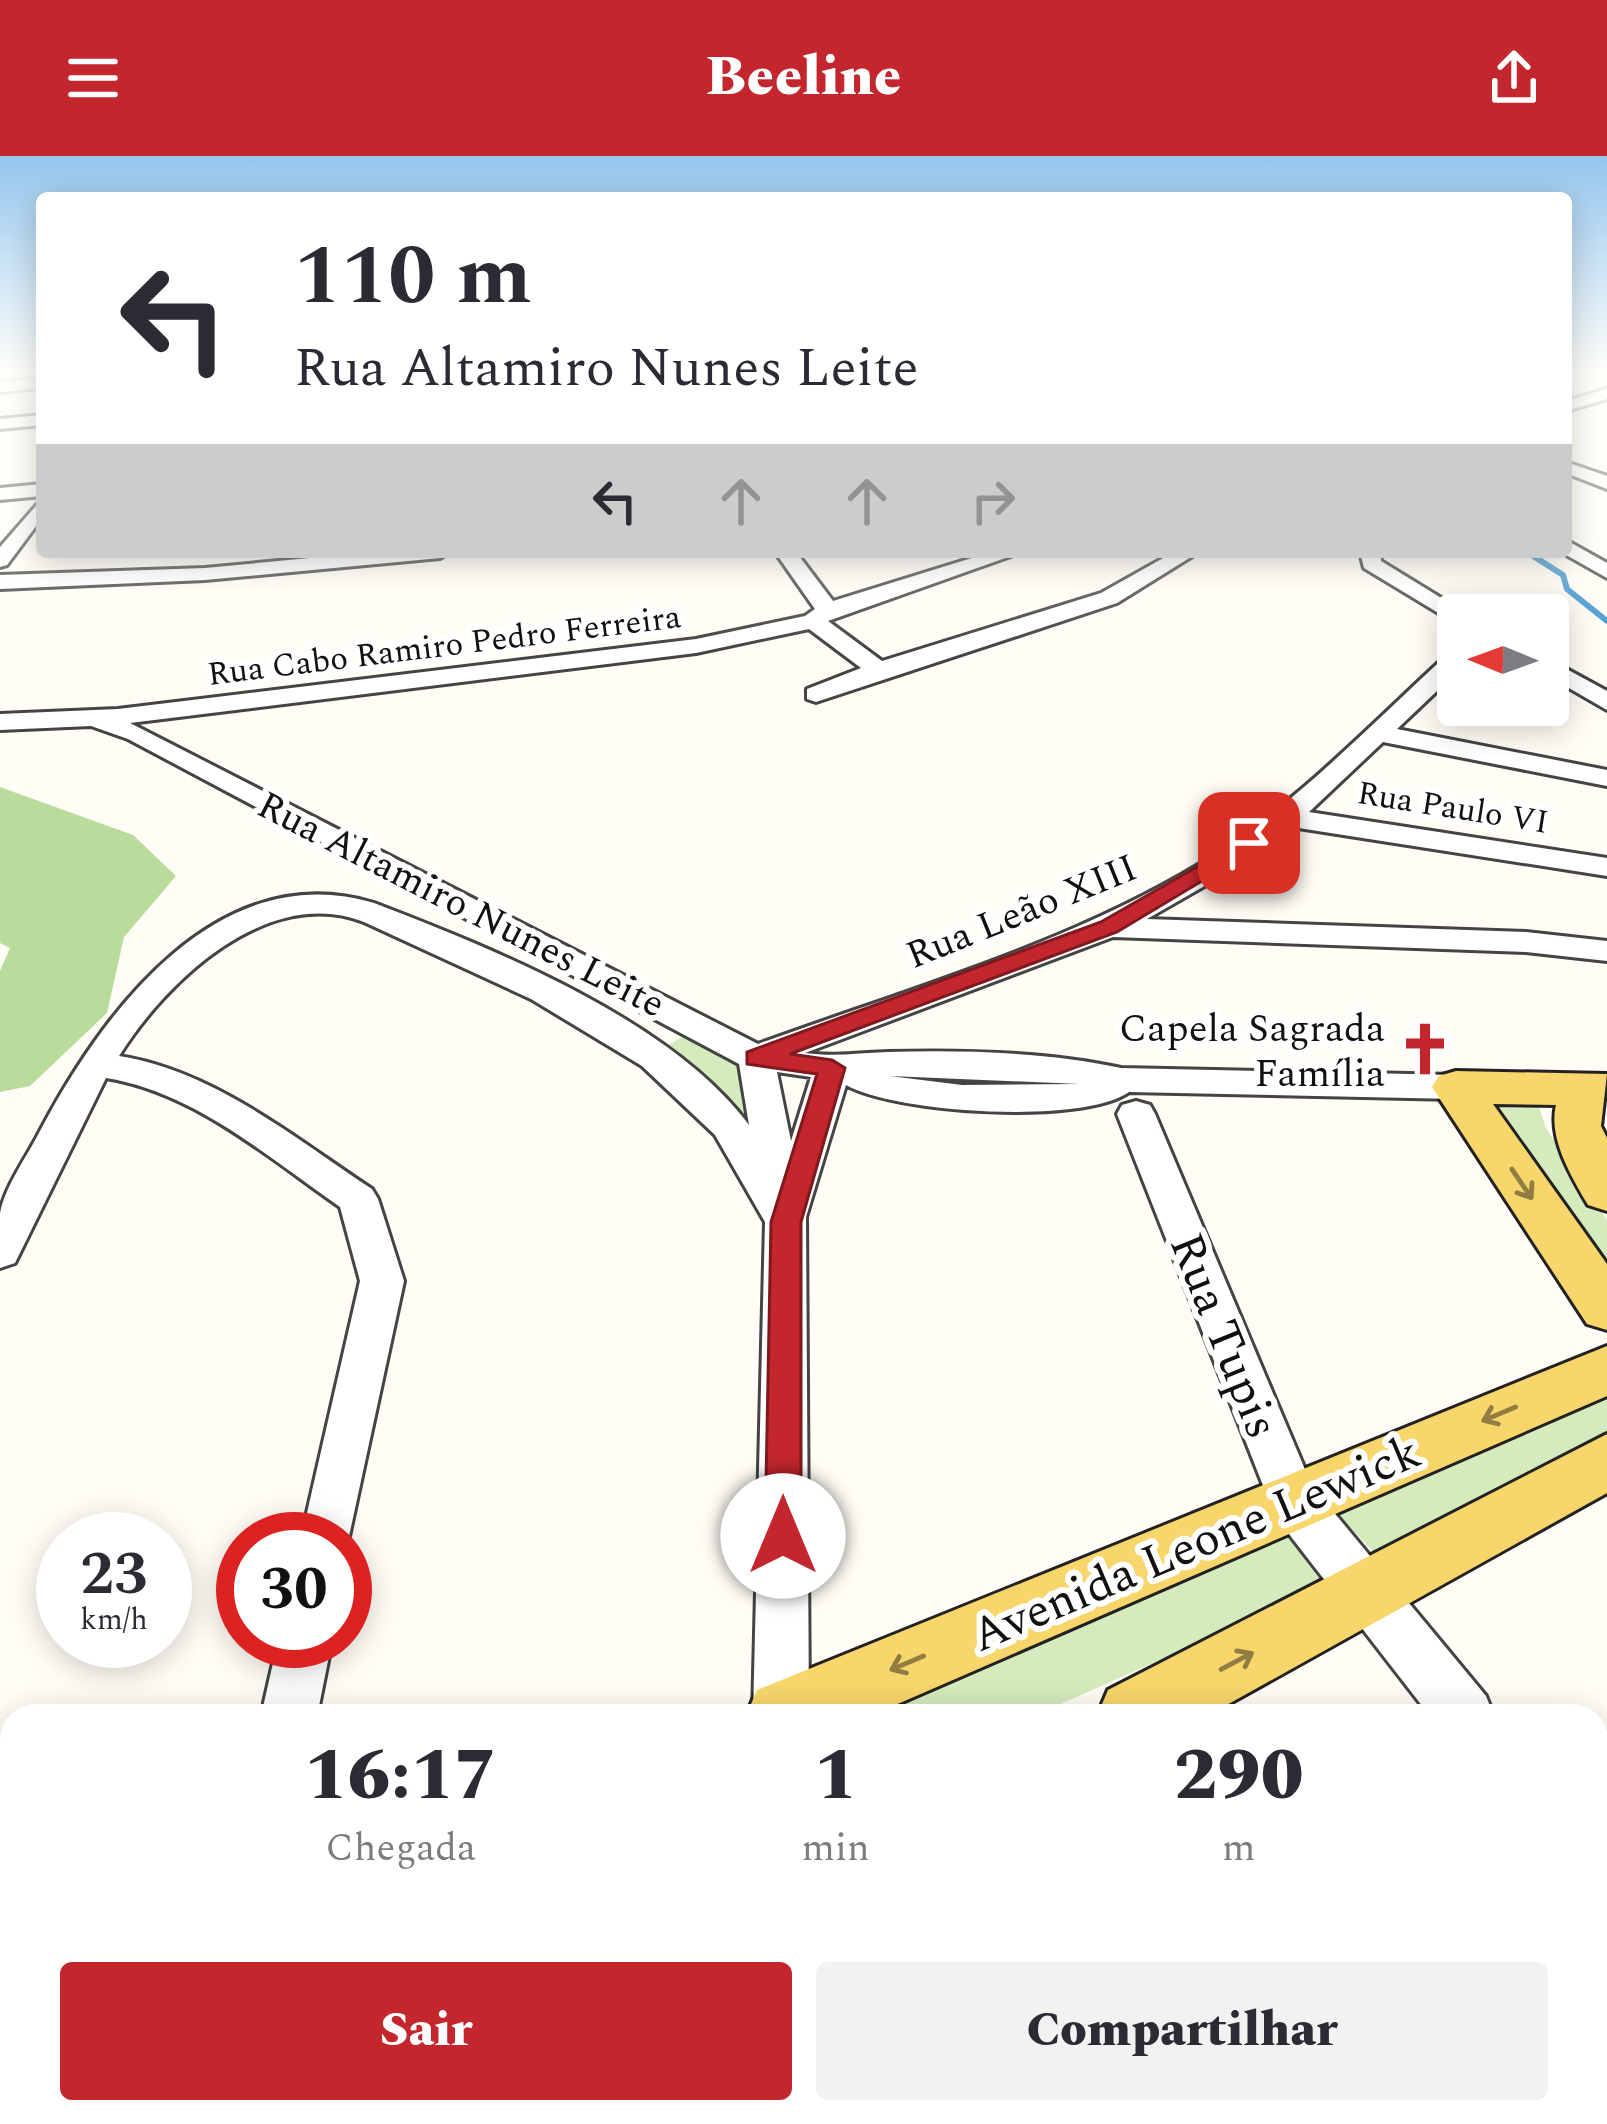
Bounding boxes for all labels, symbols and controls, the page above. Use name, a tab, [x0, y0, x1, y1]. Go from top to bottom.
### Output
text: Beeline	[706, 37, 901, 119]
icon: menu	[60, 45, 126, 111]
icon: share	[1481, 45, 1547, 111]
text: 110 m	[294, 213, 532, 341]
icon: left	[96, 240, 252, 396]
text: Rua Altamiro Nunes Leite	[294, 328, 919, 410]
icon: left	[582, 468, 648, 534]
icon: ahead	[708, 468, 774, 534]
icon: ahead	[834, 468, 900, 534]
icon: right	[960, 468, 1026, 534]
street label: Rua Cabo Ramiro Pedro Ferreira	[205, 592, 684, 700]
north arrow	[1437, 594, 1569, 726]
map controls	[1437, 594, 1569, 726]
street label: Rua Paulo VI	[1354, 768, 1552, 848]
street label: Rua Altamiro Nunes Leite	[246, 777, 675, 1034]
pin	[1198, 792, 1300, 894]
icon: arrive	[1216, 810, 1282, 876]
street label: Rua Leão XIII	[898, 839, 1146, 985]
place label: Capela Sagrada Família	[1119, 1000, 1385, 1104]
church icon: Capela Sagrada Família	[1396, 1020, 1454, 1078]
one-way arrow	[1509, 1166, 1534, 1200]
street label: Rua Tupis	[1149, 1222, 1298, 1450]
one-way arrow	[1482, 1405, 1518, 1427]
street label: Avenida Leone Lewick	[960, 1416, 1432, 1672]
position arrow	[720, 1473, 846, 1599]
speed limit sign: 30	[216, 1512, 372, 1668]
text: 23	[80, 1529, 148, 1621]
text: km/h	[80, 1597, 148, 1643]
one-way arrow	[1218, 1649, 1253, 1672]
one-way arrow	[890, 1654, 926, 1676]
text: 16:17	[304, 1722, 497, 1831]
text: 1	[814, 1722, 857, 1831]
text: 290	[1174, 1722, 1304, 1831]
text: Chegada	[325, 1819, 476, 1878]
text: min	[802, 1819, 870, 1878]
text: m	[1222, 1819, 1256, 1878]
button: Sair	[60, 1962, 792, 2100]
button: Compartilhar	[816, 1962, 1548, 2100]

